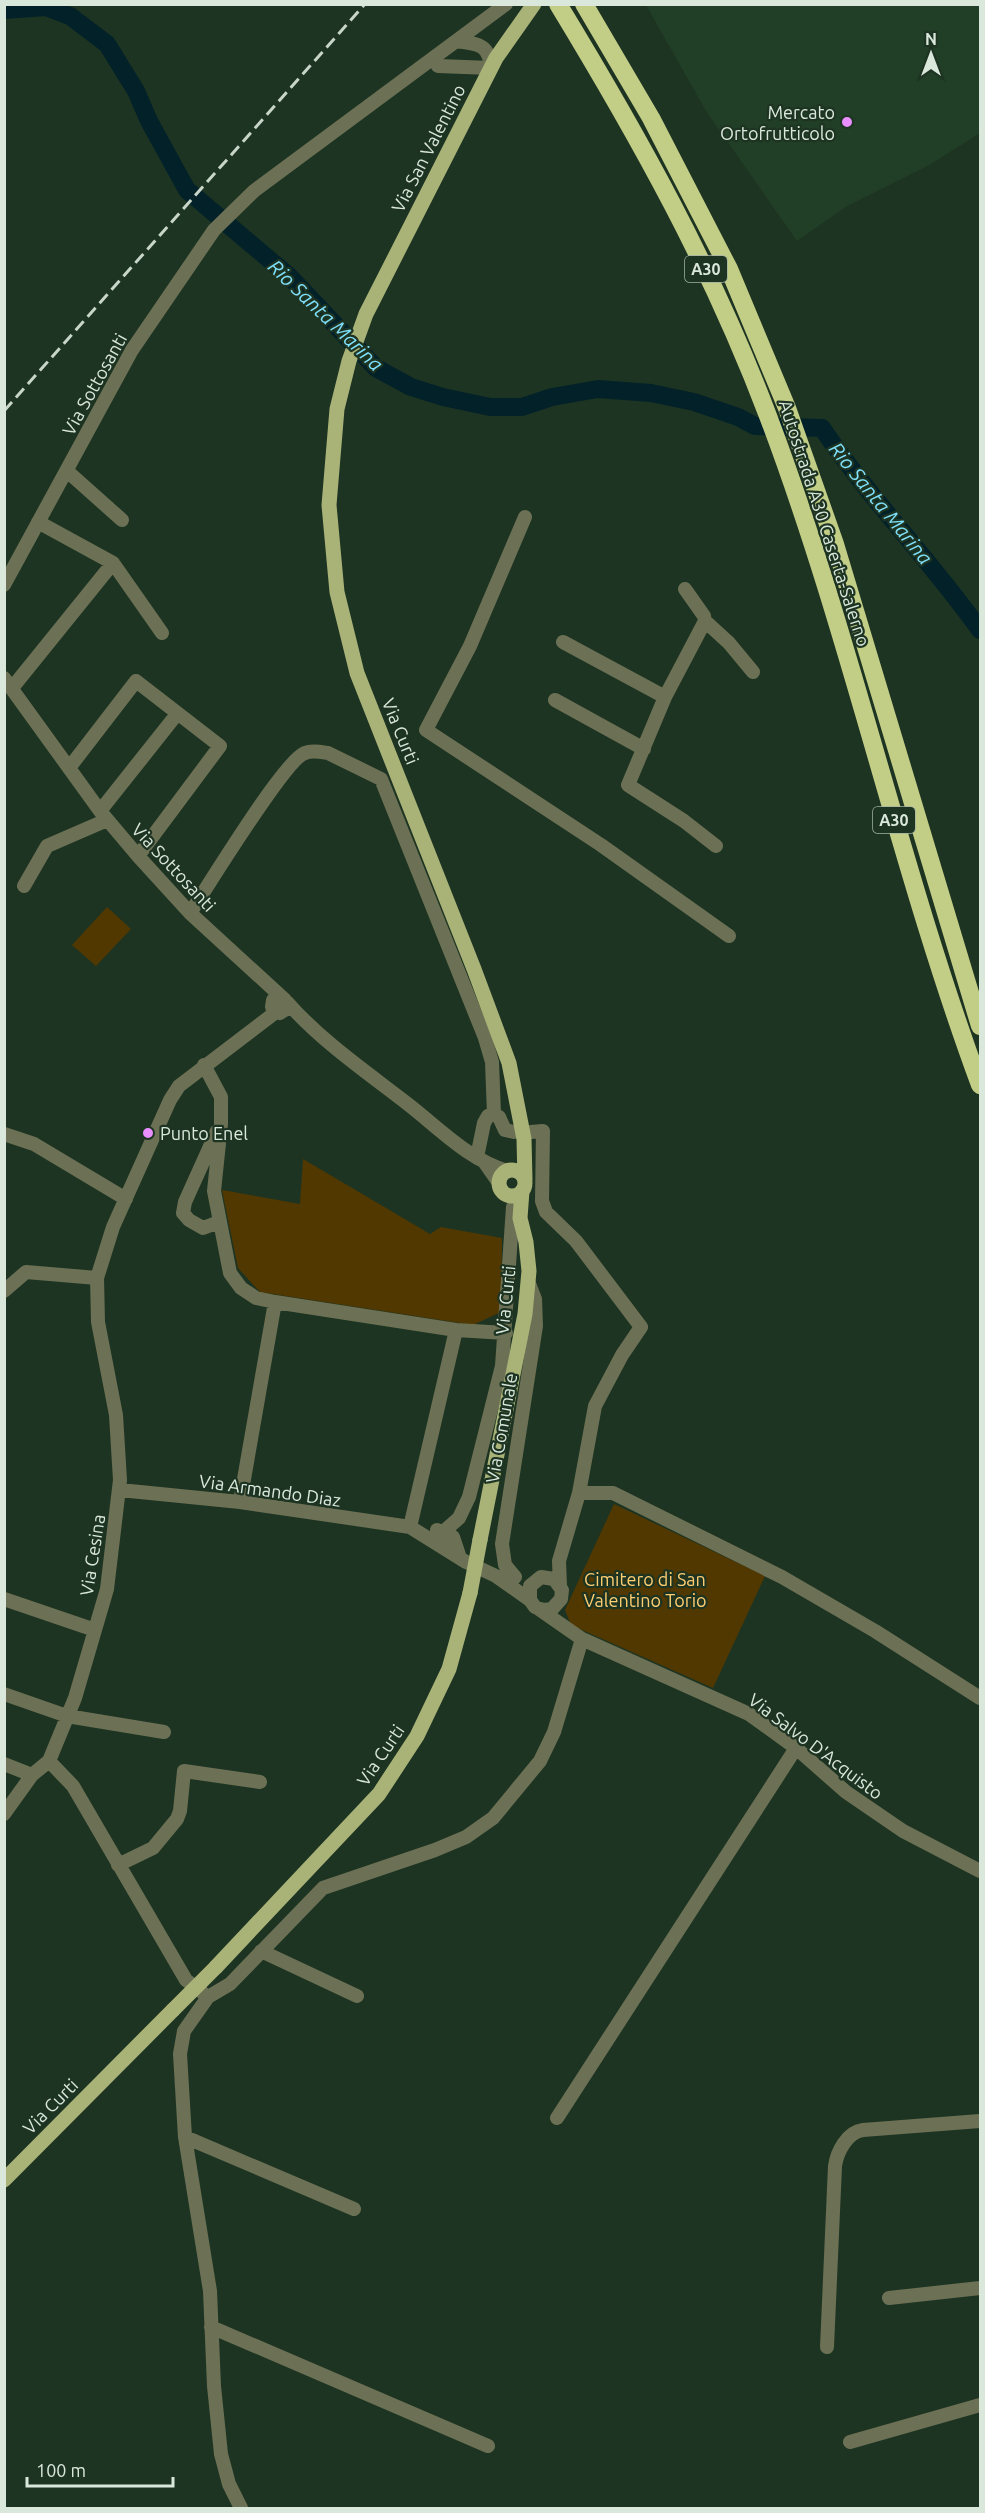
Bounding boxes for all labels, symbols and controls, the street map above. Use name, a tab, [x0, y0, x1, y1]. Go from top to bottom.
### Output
north arrow	[901, 24, 961, 84]
text: N	[925, 30, 937, 48]
street label: Via San Valentino	[387, 81, 469, 215]
place label: Mercato Ortofrutticolo	[720, 102, 835, 143]
marker: Mercato Ortofrutticolo	[840, 115, 854, 129]
water label: Rio Santa Marina	[264, 255, 388, 376]
road number: A30	[685, 256, 727, 282]
street label: Via Sottosanti	[58, 330, 130, 438]
street label: Autostrada A30 Caserta-Salerno	[776, 397, 874, 649]
water label: Rio Santa Marina	[825, 437, 937, 569]
street label: Via Curti	[379, 695, 423, 767]
road number: A30	[873, 807, 915, 833]
street label: Via Sottosanti	[128, 819, 220, 915]
place label: Punto Enel	[160, 1123, 248, 1143]
marker: Punto Enel	[141, 1126, 155, 1140]
street label: Via Curti	[491, 1265, 519, 1335]
street label: Via Comunale	[481, 1371, 521, 1485]
street label: Via Armando Diaz	[198, 1470, 342, 1510]
street label: Via Cesina	[76, 1513, 108, 1597]
park label: Cimitero di San Valentino Torio	[583, 1569, 707, 1610]
street label: Via Salvo D'Acquisto	[745, 1689, 887, 1803]
street label: Via Curti	[352, 1721, 408, 1789]
street label: Via Curti	[18, 2074, 82, 2138]
scale bar	[27, 2450, 172, 2488]
text: 100 m	[36, 2460, 86, 2480]

